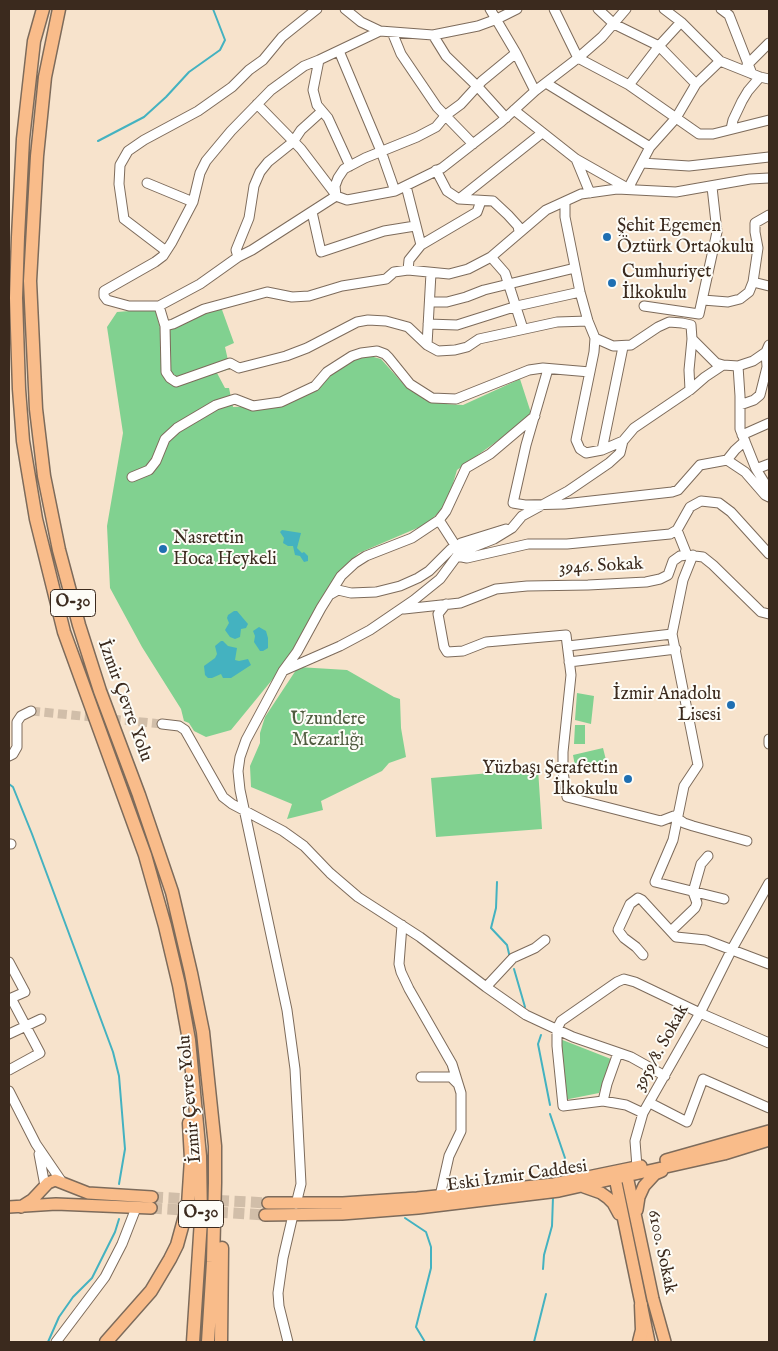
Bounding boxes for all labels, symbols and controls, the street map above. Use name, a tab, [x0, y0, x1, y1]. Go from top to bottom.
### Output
place label: Şehit Egemen Öztürk Ortaokulu	[617, 216, 754, 258]
marker: Şehit Egemen Öztürk Ortaokulu	[601, 231, 613, 243]
place label: Cumhuriyet İlkokulu	[622, 262, 711, 304]
marker: Cumhuriyet İlkokulu	[606, 277, 618, 289]
place label: Nasrettin Hoca Heykeli	[173, 528, 277, 570]
marker: Nasrettin Hoca Heykeli	[157, 543, 169, 555]
street label: 3946. Sokak	[558, 554, 644, 580]
road number: O-30	[50, 590, 96, 616]
street label: İzmir Çevre Yolu	[92, 637, 156, 765]
place label: İzmir Anadolu Lisesi	[613, 684, 721, 726]
marker: İzmir Anadolu Lisesi	[725, 699, 737, 711]
park label: Uzundere Mezarlığı	[291, 709, 365, 752]
place label: Yüzbaşı Şerafettin İlkokulu	[482, 758, 618, 801]
marker: Yüzbaşı Şerafettin İlkokulu	[622, 773, 634, 785]
street label: 3959/8. Sokak	[629, 1001, 695, 1095]
street label: İzmir Çevre Yolu	[175, 1034, 207, 1164]
street label: Eski İzmir Caddesi	[445, 1156, 589, 1198]
road number: O-30	[178, 1200, 224, 1228]
street label: 6100. Sokak	[642, 1208, 680, 1296]

